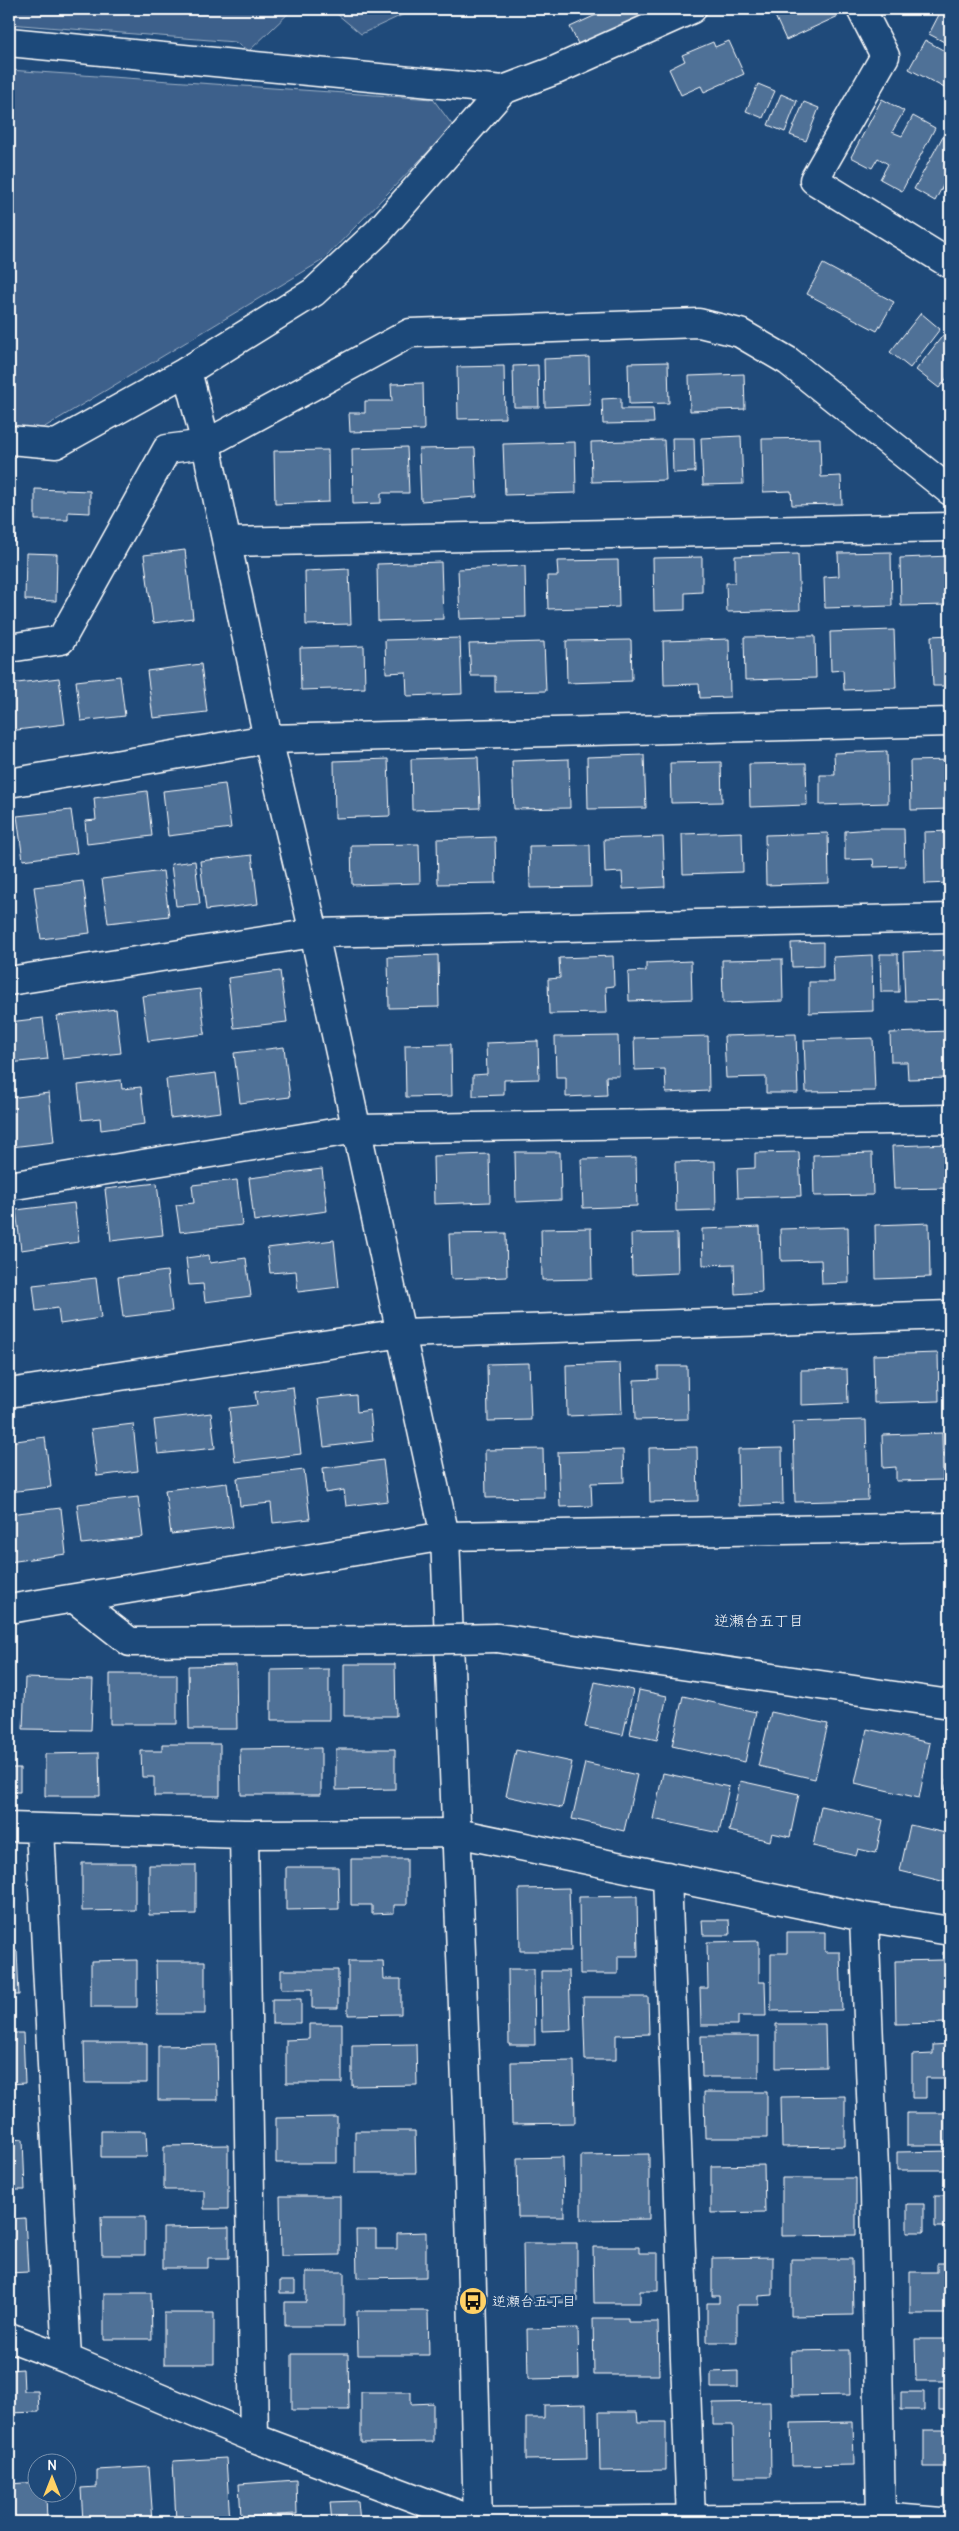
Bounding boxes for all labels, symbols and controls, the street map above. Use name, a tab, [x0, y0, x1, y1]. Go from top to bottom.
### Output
district label: 逆瀬台五丁目	[714, 1611, 804, 1630]
bus stop icon: 逆瀬台五丁目	[458, 2286, 488, 2316]
place label: 逆瀬台五丁目	[492, 2292, 576, 2310]
north arrow	[28, 2454, 78, 2504]
text: N	[47, 2456, 57, 2474]

